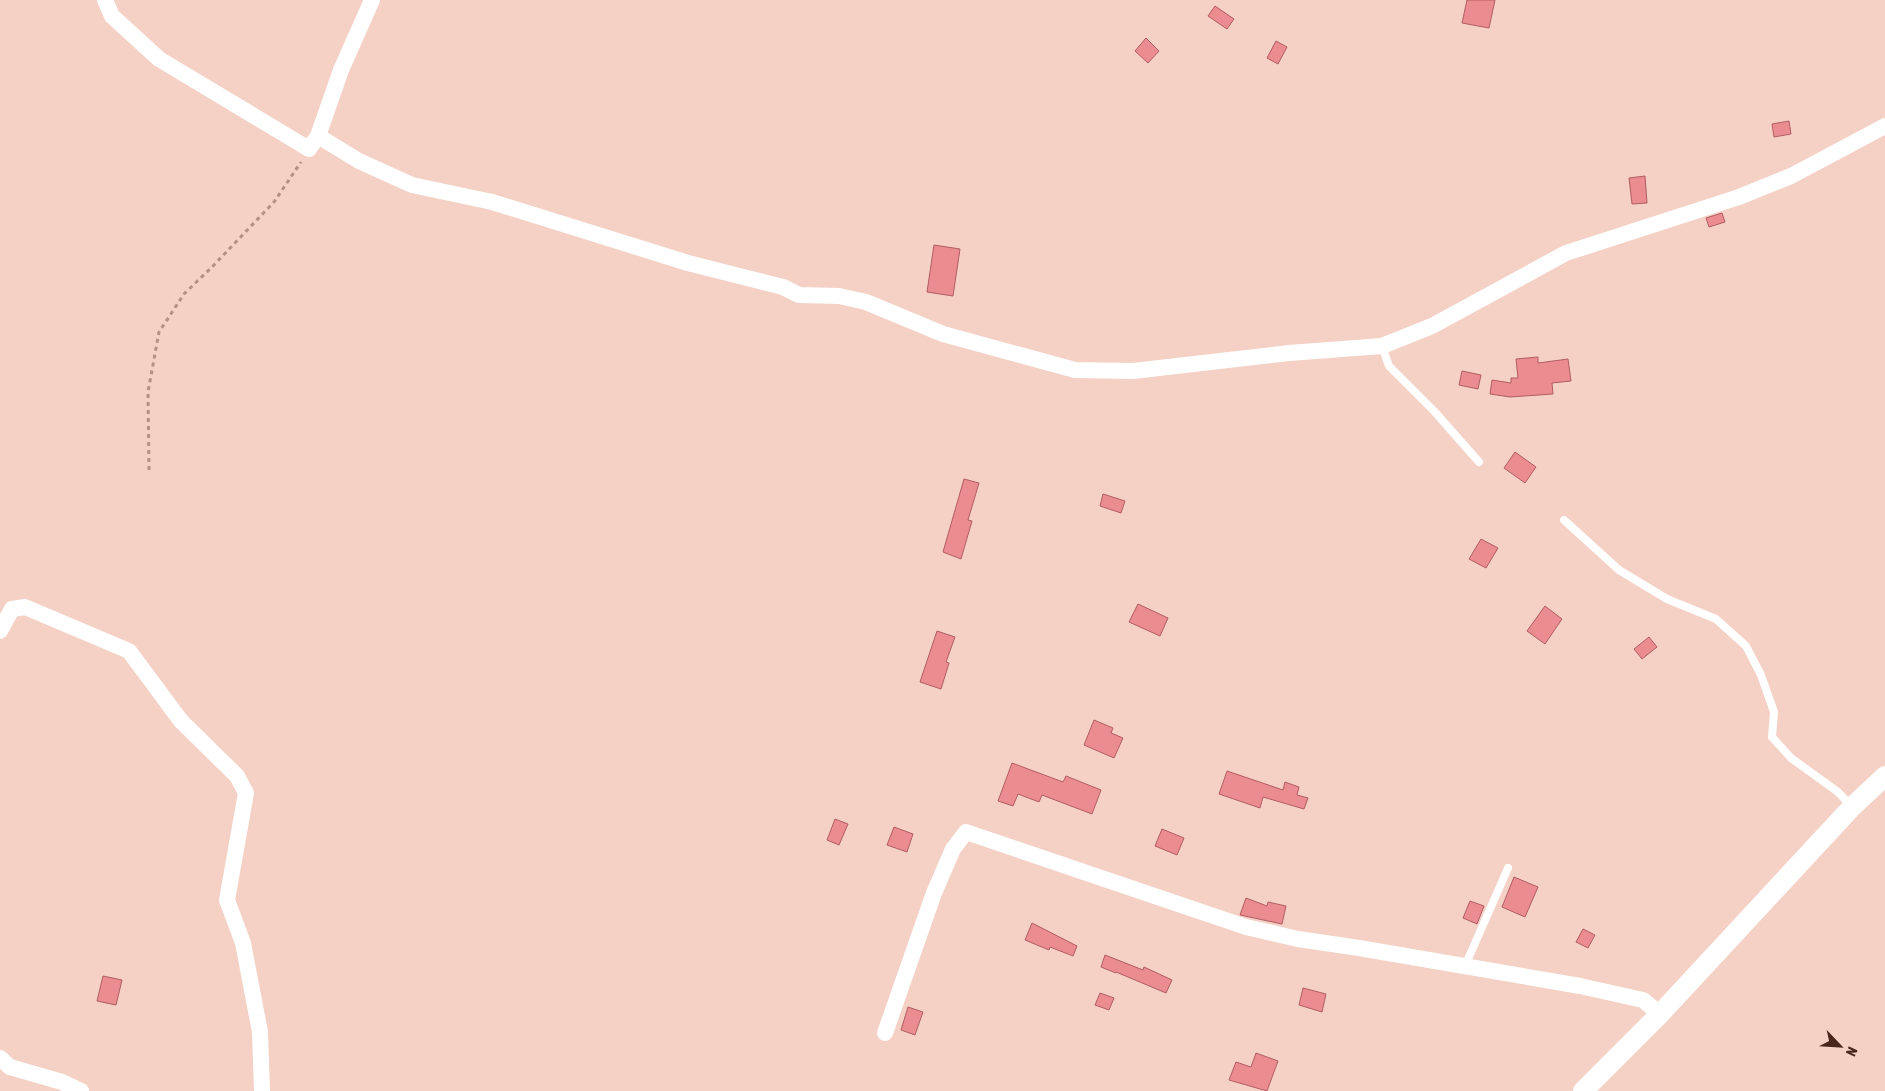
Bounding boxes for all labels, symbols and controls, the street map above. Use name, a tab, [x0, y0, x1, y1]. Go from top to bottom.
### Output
north arrow	[1815, 1021, 1865, 1071]
text: N	[1843, 1044, 1861, 1059]

